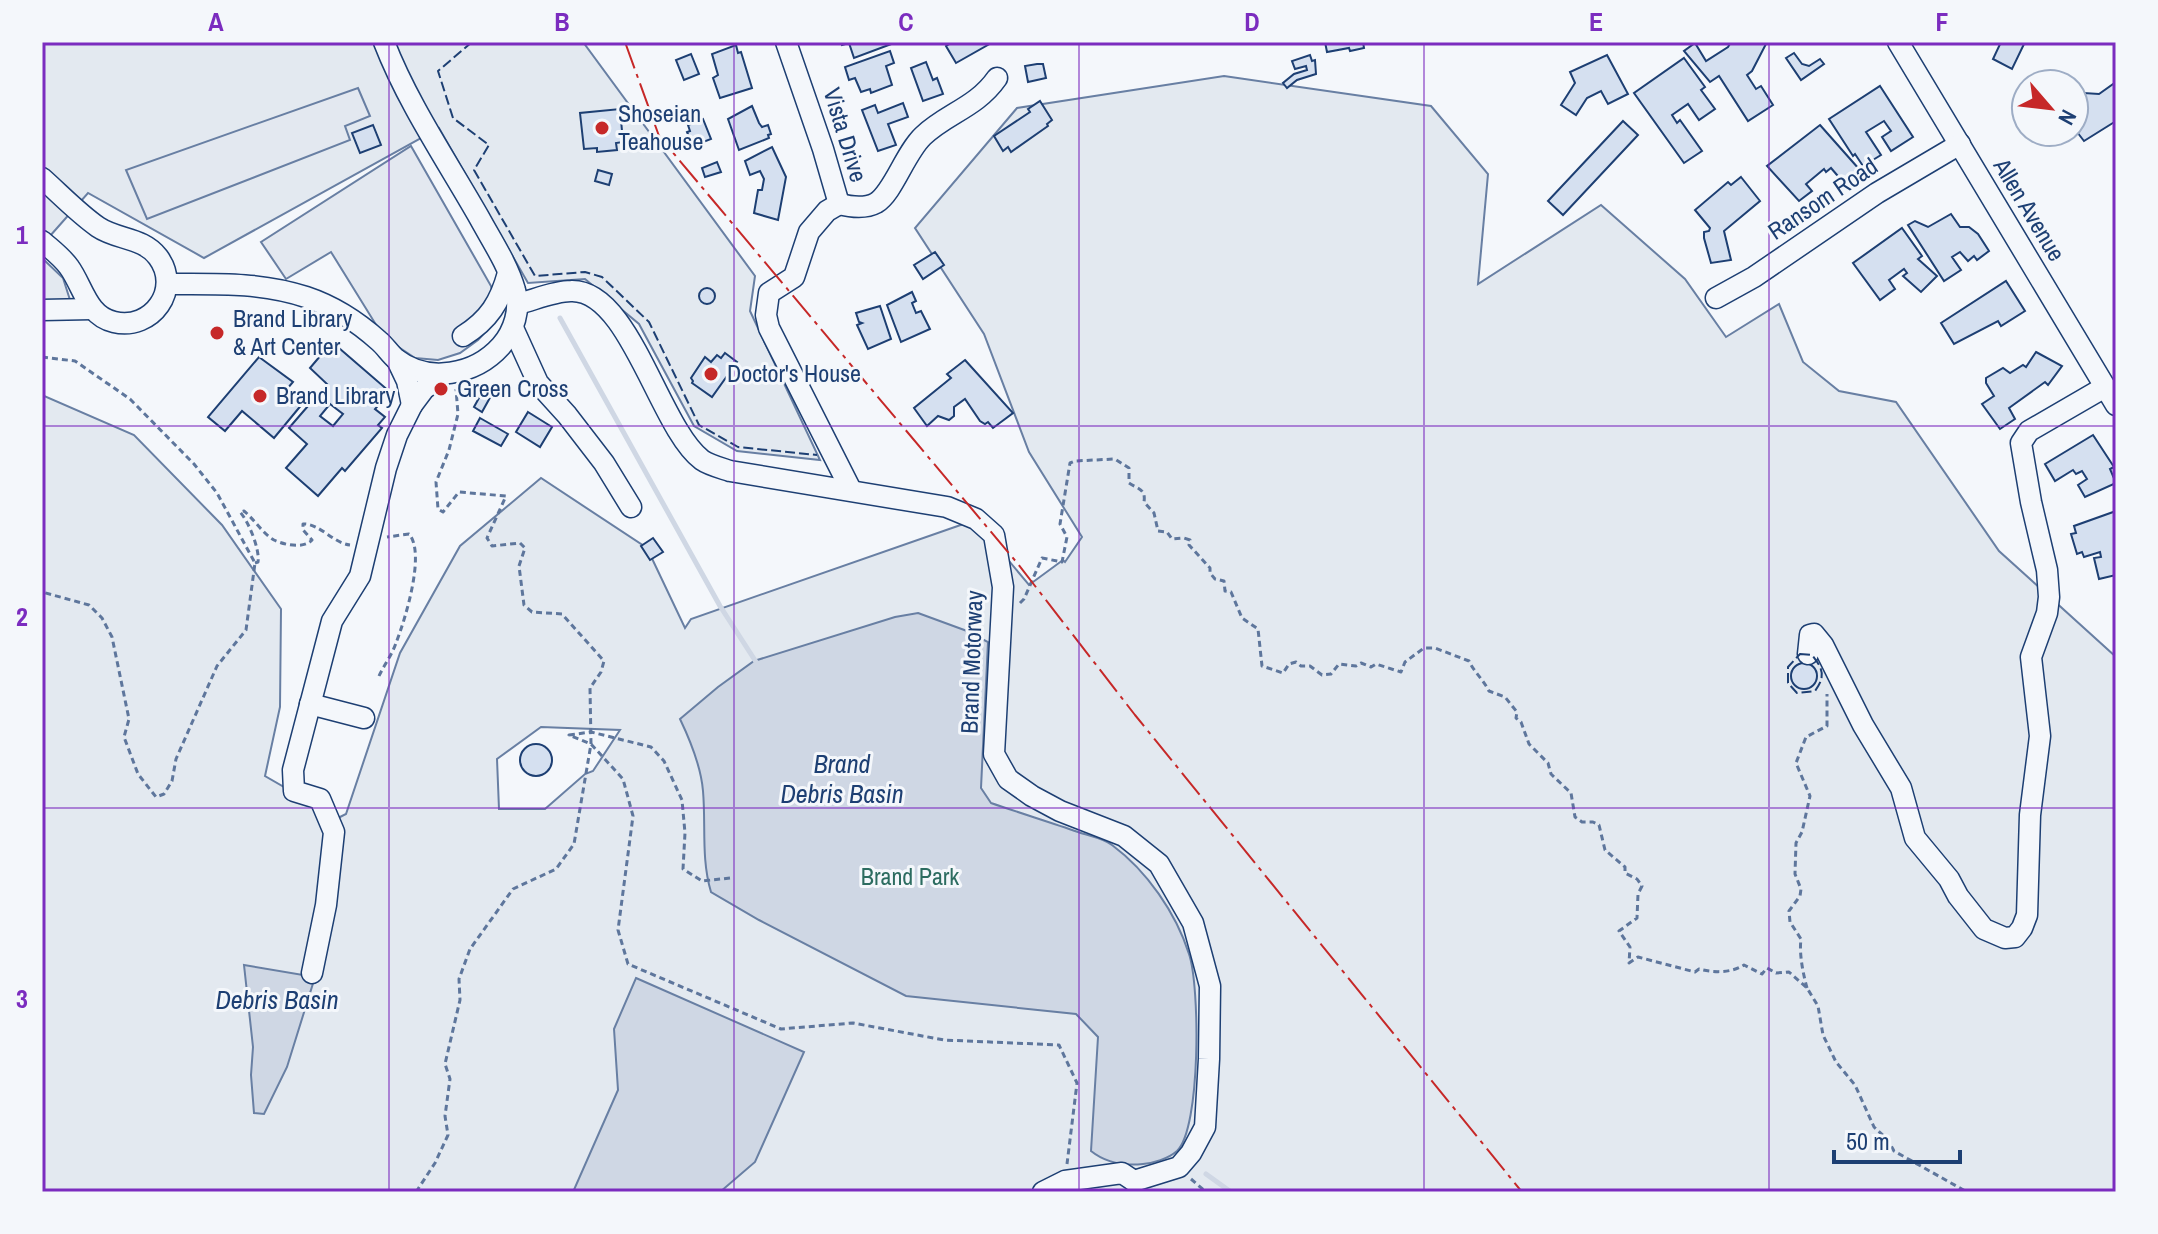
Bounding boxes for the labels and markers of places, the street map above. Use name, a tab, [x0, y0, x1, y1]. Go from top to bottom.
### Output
place label: Shoseian Teahouse	[618, 97, 703, 157]
marker: Shoseian Teahouse	[593, 119, 611, 137]
place label: Brand Library & Art Center	[233, 302, 352, 362]
marker: Brand Library & Art Center	[208, 324, 226, 342]
place label: Doctor's House	[727, 357, 861, 389]
marker: Doctor's House	[702, 365, 720, 383]
place label: Green Cross	[457, 372, 569, 404]
place label: Brand Library	[276, 379, 395, 411]
marker: Green Cross	[432, 380, 450, 398]
marker: Brand Library	[251, 387, 269, 405]

